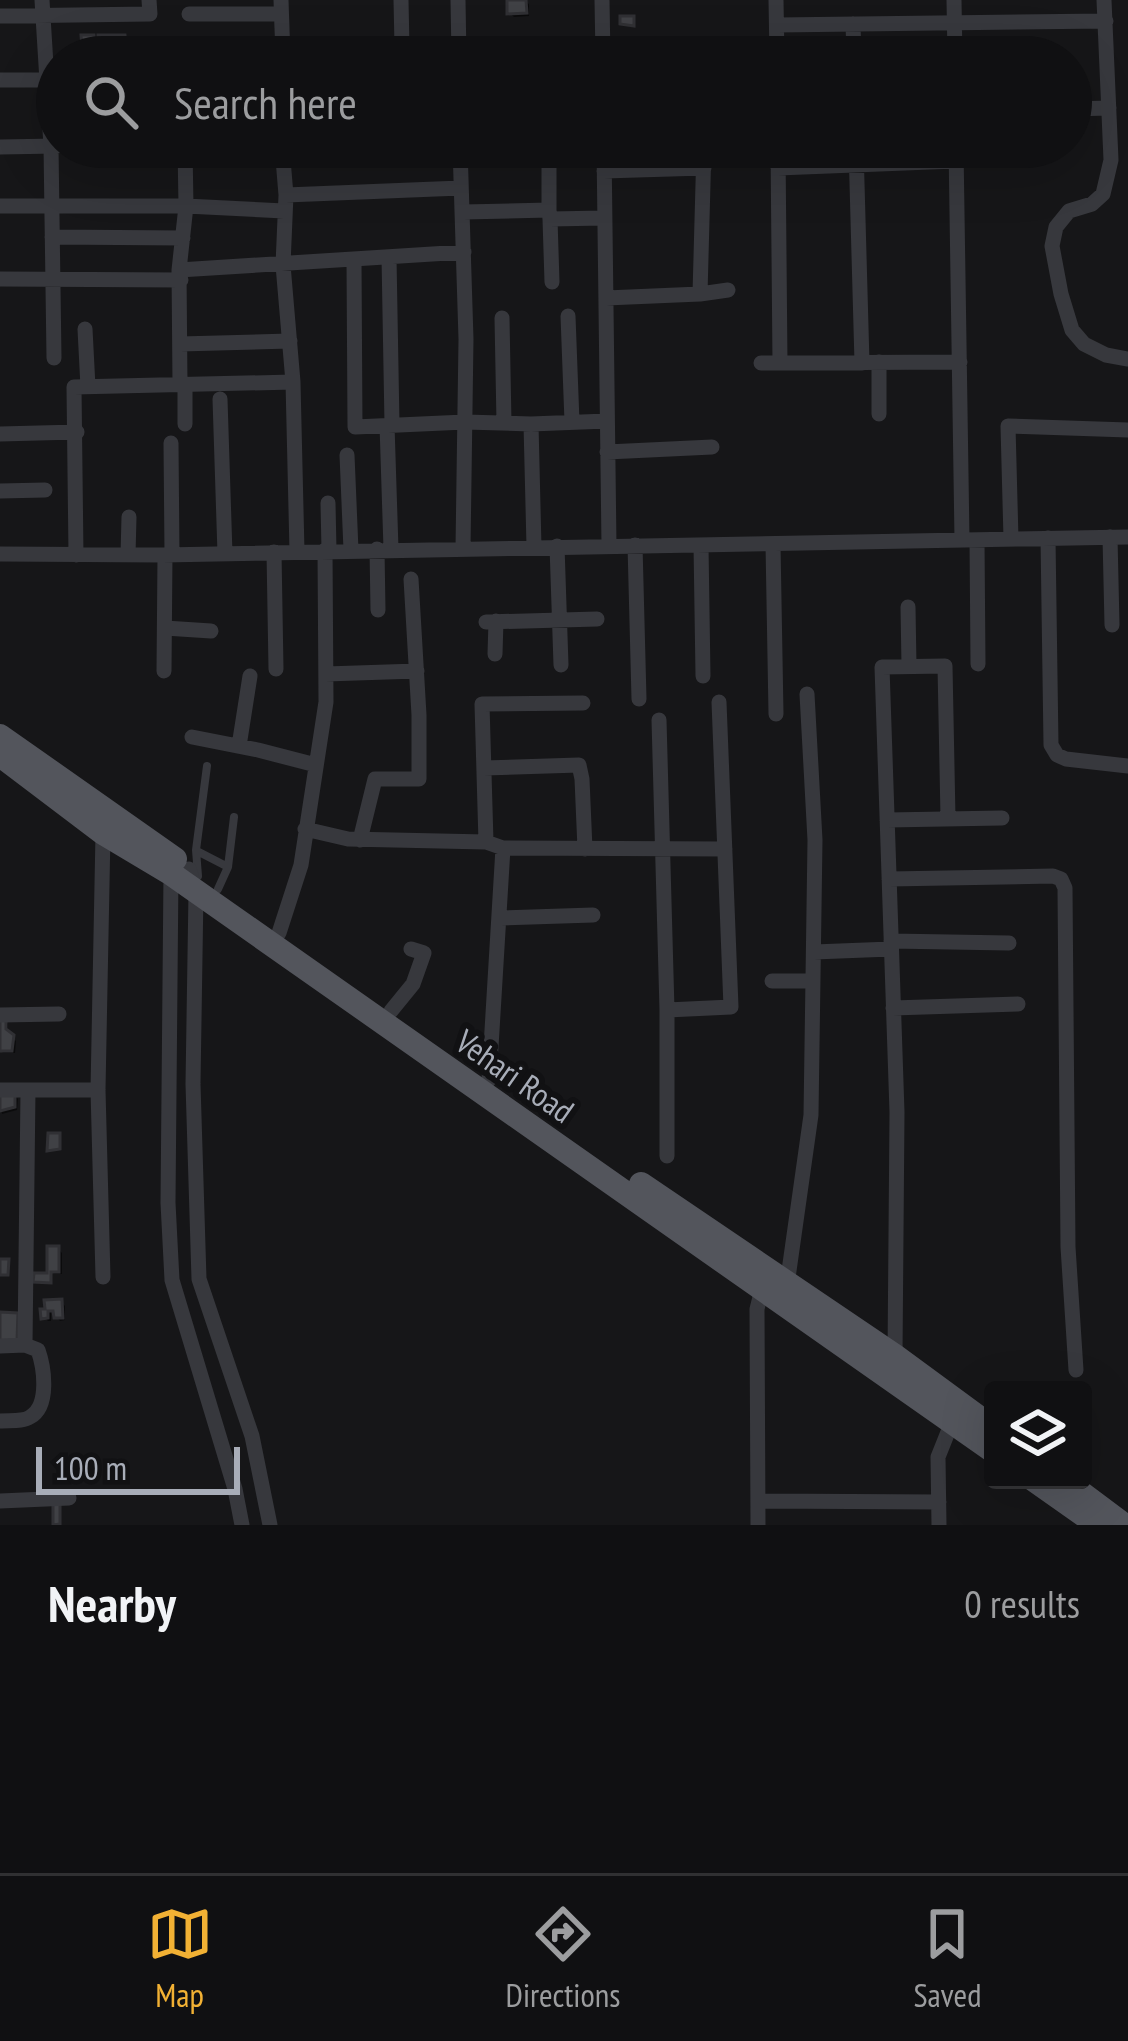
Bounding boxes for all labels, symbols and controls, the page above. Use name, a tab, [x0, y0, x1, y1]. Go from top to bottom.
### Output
search box	[36, 36, 1092, 168]
icon: search	[78, 69, 144, 135]
text: Search here	[174, 73, 357, 131]
street label: Vehari Road	[447, 1019, 583, 1132]
map controls	[984, 1381, 1092, 1489]
button: layers	[984, 1381, 1092, 1489]
scale bar	[36, 1441, 240, 1494]
text: 100 m	[54, 1446, 127, 1489]
text: Nearby	[48, 1570, 176, 1636]
text: 0 results	[964, 1578, 1080, 1629]
tab: Map	[147, 1901, 213, 2016]
tab: Directions	[506, 1901, 620, 2016]
tab: Saved	[913, 1901, 981, 2016]

